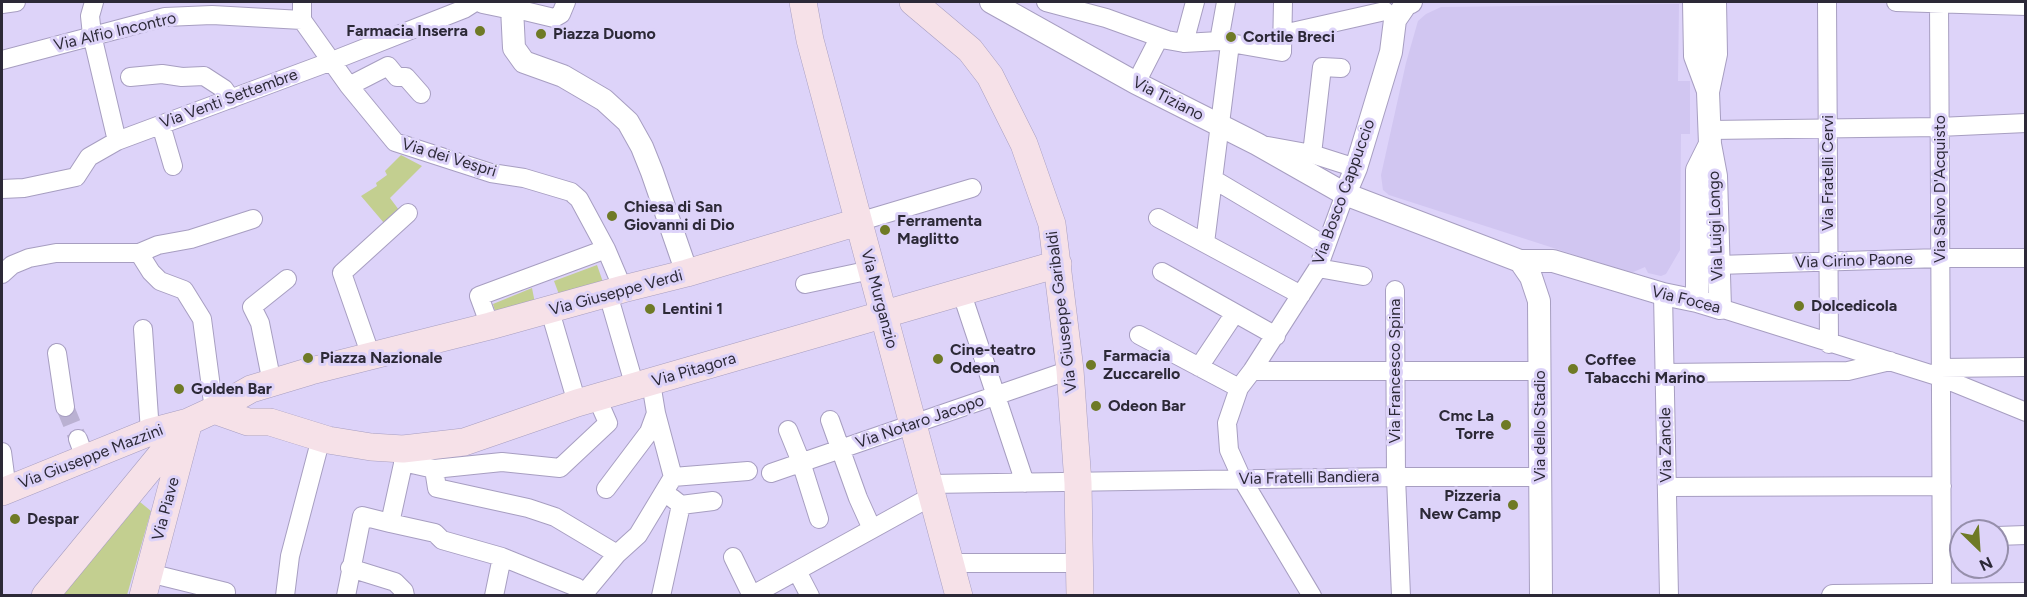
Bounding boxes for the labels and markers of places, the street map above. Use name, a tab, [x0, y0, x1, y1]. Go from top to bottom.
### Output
place label: Farmacia Inserra	[346, 21, 468, 41]
marker: Farmacia Inserra	[473, 24, 487, 38]
place label: Piazza Duomo	[553, 24, 656, 44]
marker: Piazza Duomo	[534, 27, 548, 41]
place label: Cortile Breci	[1243, 27, 1335, 47]
marker: Cortile Breci	[1224, 30, 1238, 44]
place label: Chiesa di San Giovanni di Dio	[624, 197, 735, 235]
marker: Chiesa di San Giovanni di Dio	[605, 209, 619, 223]
place label: Ferramenta Maglitto	[897, 211, 982, 249]
marker: Ferramenta Maglitto	[878, 223, 892, 237]
place label: Dolcedicola	[1811, 296, 1897, 316]
place label: Lentini 1	[662, 299, 723, 319]
marker: Dolcedicola	[1792, 299, 1806, 313]
marker: Lentini 1	[643, 302, 657, 316]
place label: Cine-teatro Odeon	[950, 340, 1036, 378]
place label: Farmacia Zuccarello	[1103, 346, 1180, 384]
place label: Piazza Nazionale	[320, 348, 442, 368]
place label: Coffee Tabacchi Marino	[1585, 350, 1705, 388]
marker: Piazza Nazionale	[301, 351, 315, 365]
marker: Cine-teatro Odeon	[931, 352, 945, 366]
marker: Farmacia Zuccarello	[1084, 358, 1098, 372]
marker: Coffee Tabacchi Marino	[1566, 362, 1580, 376]
place label: Golden Bar	[191, 379, 272, 399]
marker: Golden Bar	[172, 382, 186, 396]
place label: Odeon Bar	[1108, 396, 1186, 416]
marker: Odeon Bar	[1089, 399, 1103, 413]
place label: Cmc La Torre	[1439, 406, 1494, 444]
marker: Cmc La Torre	[1499, 418, 1513, 432]
place label: Pizzeria New Camp	[1419, 486, 1501, 524]
marker: Pizzeria New Camp	[1506, 498, 1520, 512]
place label: Despar	[27, 509, 79, 529]
marker: Despar	[8, 512, 22, 526]

